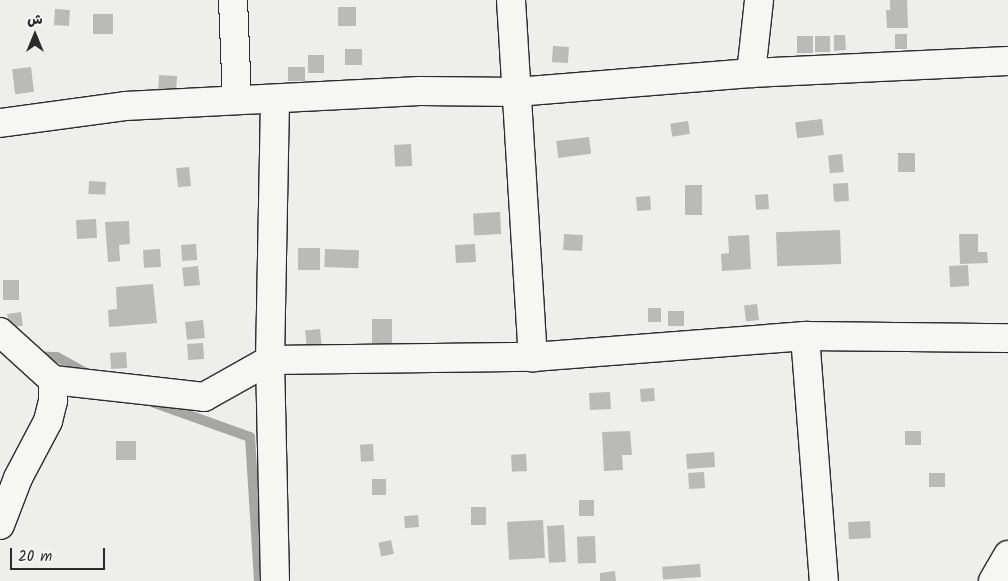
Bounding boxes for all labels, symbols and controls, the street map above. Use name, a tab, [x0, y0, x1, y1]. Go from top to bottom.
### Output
text: ش	[27, 9, 43, 31]
north arrow	[10, 10, 60, 60]
scale bar	[12, 538, 108, 570]
text: 20 m	[18, 545, 52, 569]

